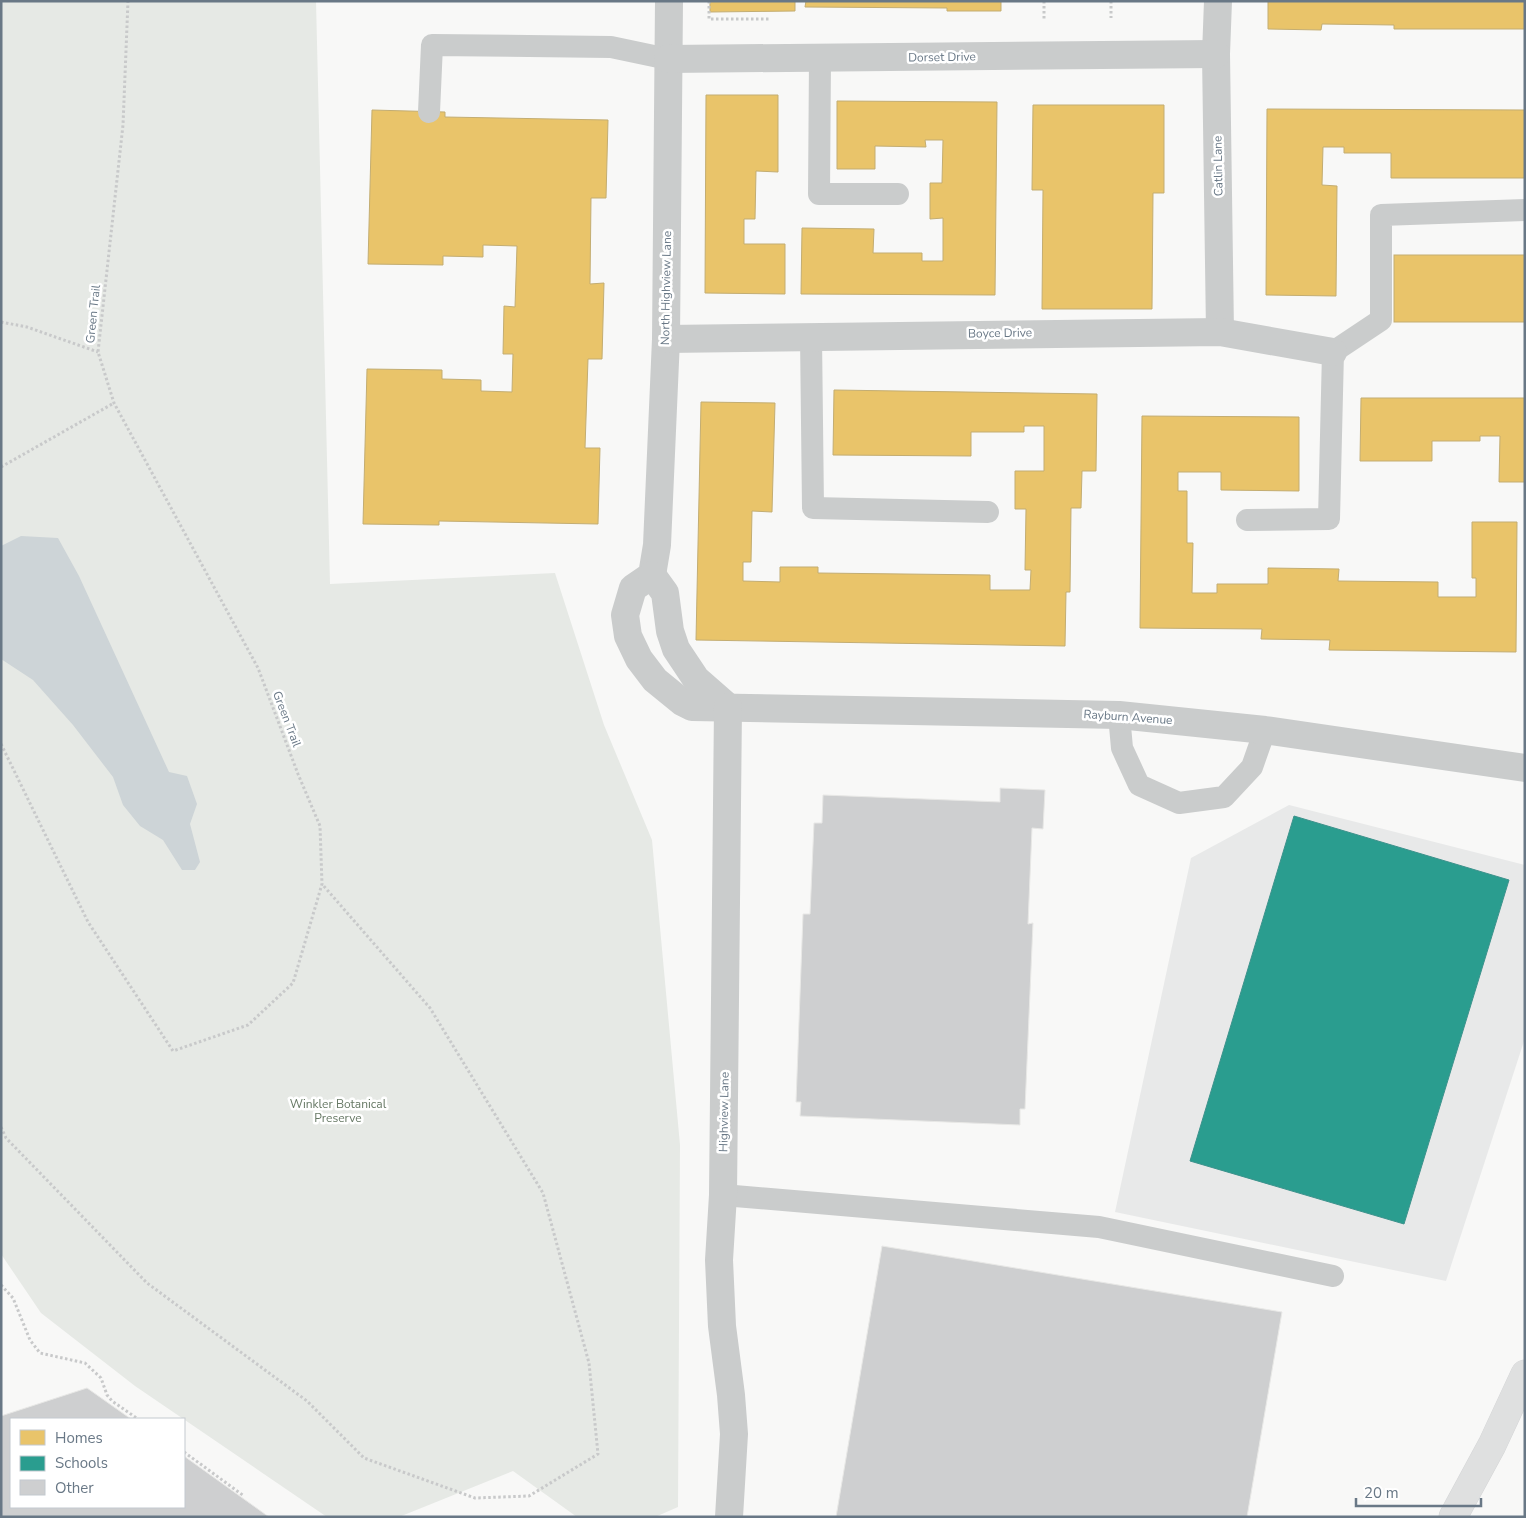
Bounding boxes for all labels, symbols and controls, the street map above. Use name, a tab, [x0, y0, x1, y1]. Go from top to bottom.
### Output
street label: Dorset Drive	[908, 48, 976, 66]
street label: Catlin Lane	[1209, 135, 1227, 197]
street label: North Highview Lane	[657, 231, 675, 345]
street label: Green Trail	[82, 283, 104, 344]
street label: Boyce Drive	[968, 324, 1032, 342]
street label: Green Trail	[269, 689, 305, 750]
street label: Rayburn Avenue	[1083, 706, 1173, 728]
street label: Highview Lane	[715, 1072, 733, 1152]
park label: Winkler Botanical Preserve	[290, 1096, 387, 1126]
legend	[10, 1418, 185, 1508]
text: Homes	[55, 1428, 103, 1448]
text: Schools	[55, 1453, 108, 1473]
scale bar	[1356, 1476, 1481, 1508]
text: Other	[55, 1478, 94, 1498]
text: 20 m	[1364, 1483, 1399, 1503]

